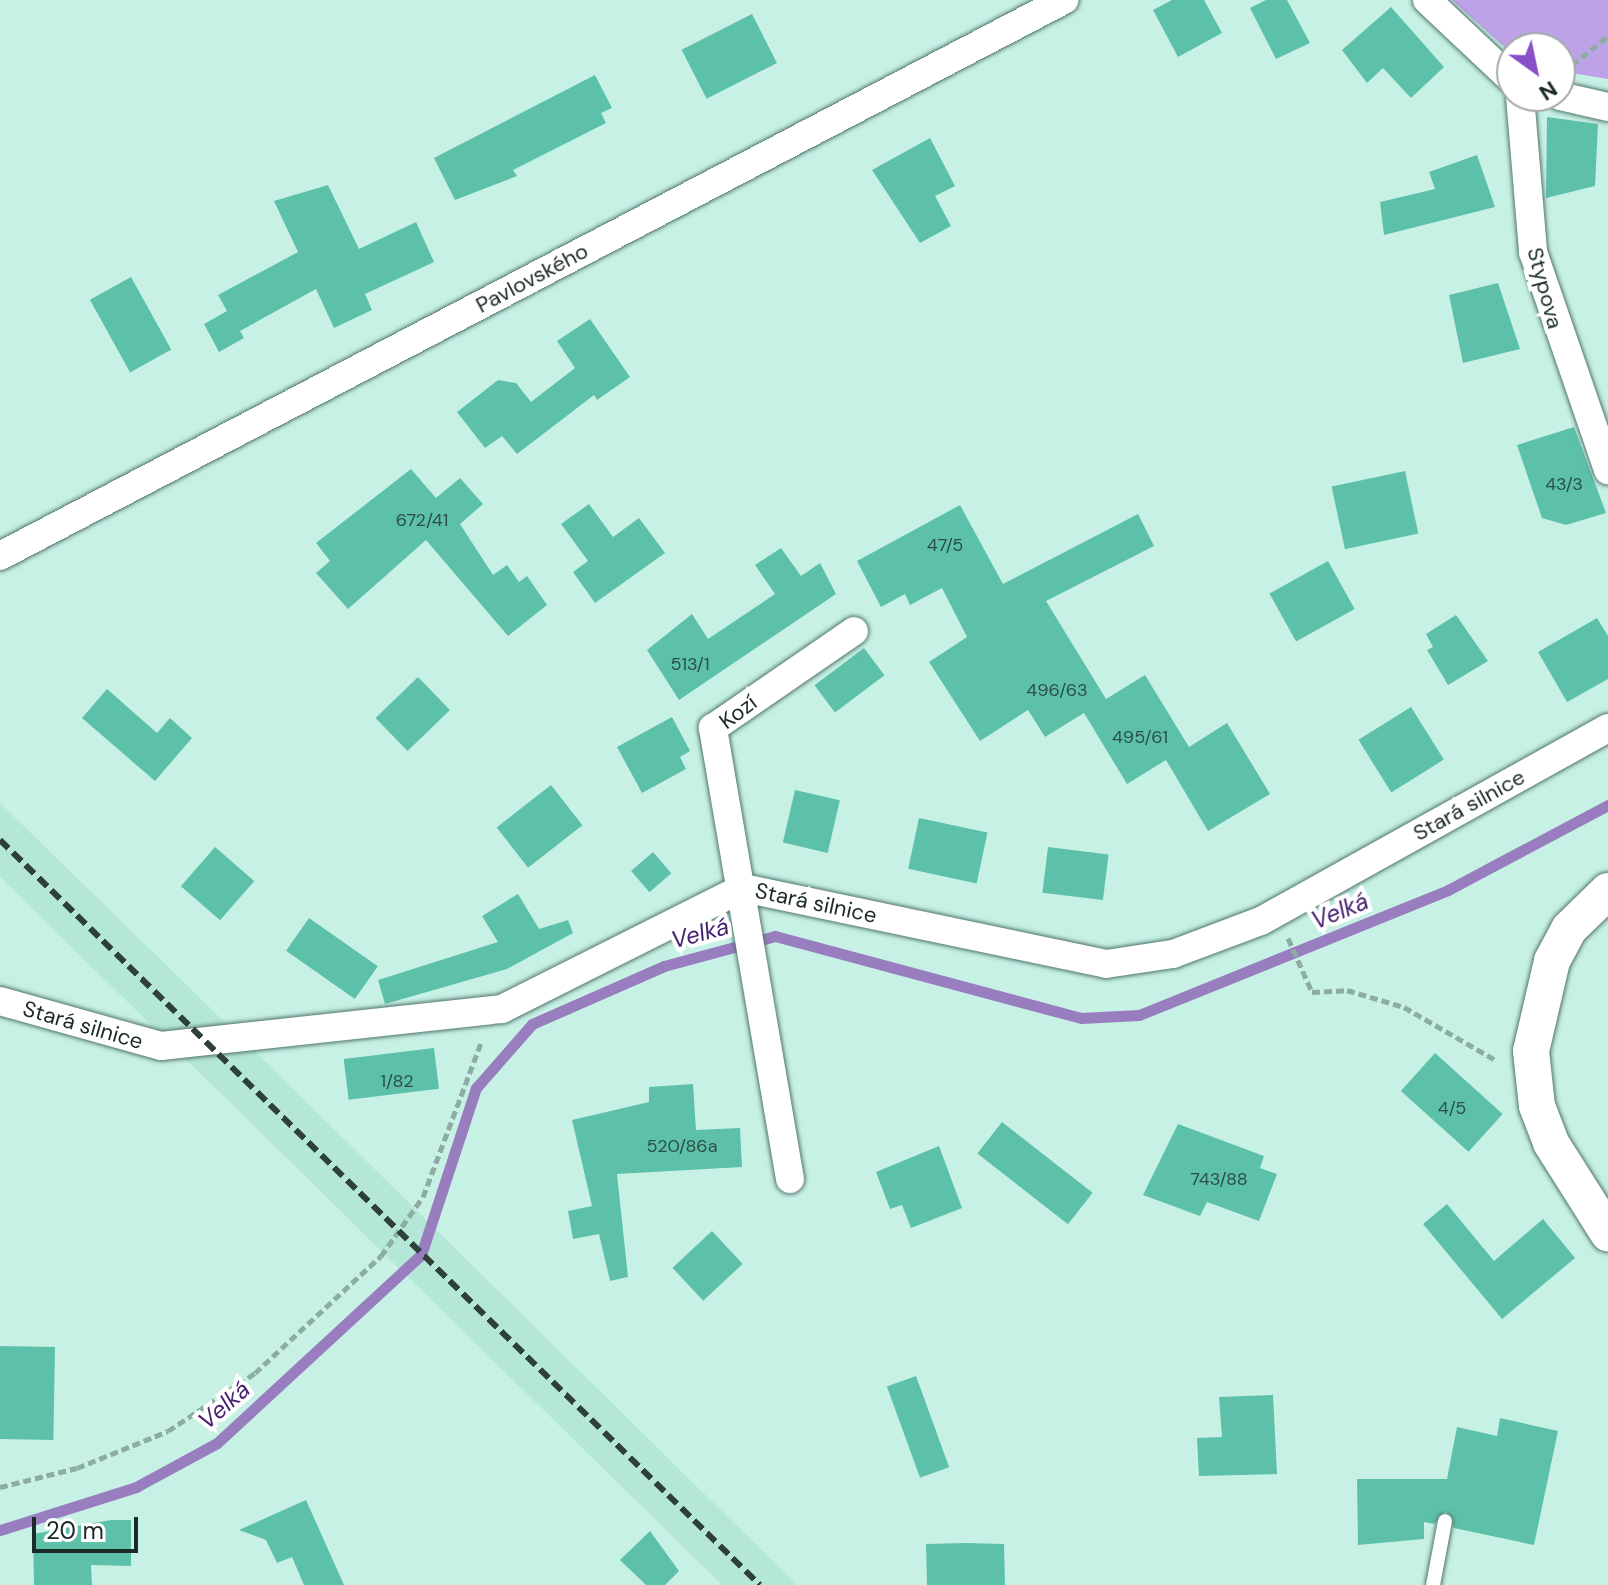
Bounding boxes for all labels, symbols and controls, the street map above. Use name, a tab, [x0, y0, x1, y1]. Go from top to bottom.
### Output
north arrow	[1496, 32, 1576, 112]
text: N	[1534, 74, 1563, 107]
street label: Pavlovského	[471, 237, 593, 319]
street label: Stypova	[1522, 245, 1568, 331]
house number: 43/3	[1545, 473, 1583, 495]
house number: 672/41	[396, 509, 448, 531]
house number: 47/5	[927, 534, 963, 556]
house number: 513/1	[670, 653, 710, 675]
house number: 496/63	[1026, 679, 1088, 701]
street label: Kozí	[714, 689, 762, 735]
house number: 495/61	[1112, 726, 1168, 748]
street label: Stará silnice	[1409, 764, 1529, 846]
street label: Stará silnice	[753, 877, 879, 929]
water label: Velká	[1307, 887, 1373, 935]
water label: Velká	[668, 911, 732, 955]
street label: Stará silnice	[20, 995, 146, 1055]
house number: 1/82	[380, 1070, 414, 1092]
house number: 4/5	[1438, 1097, 1466, 1119]
house number: 520/86a	[647, 1135, 717, 1157]
house number: 743/88	[1190, 1168, 1248, 1190]
water label: Velká	[192, 1375, 256, 1435]
scale bar	[36, 1501, 142, 1551]
text: 20 m	[46, 1515, 104, 1546]

